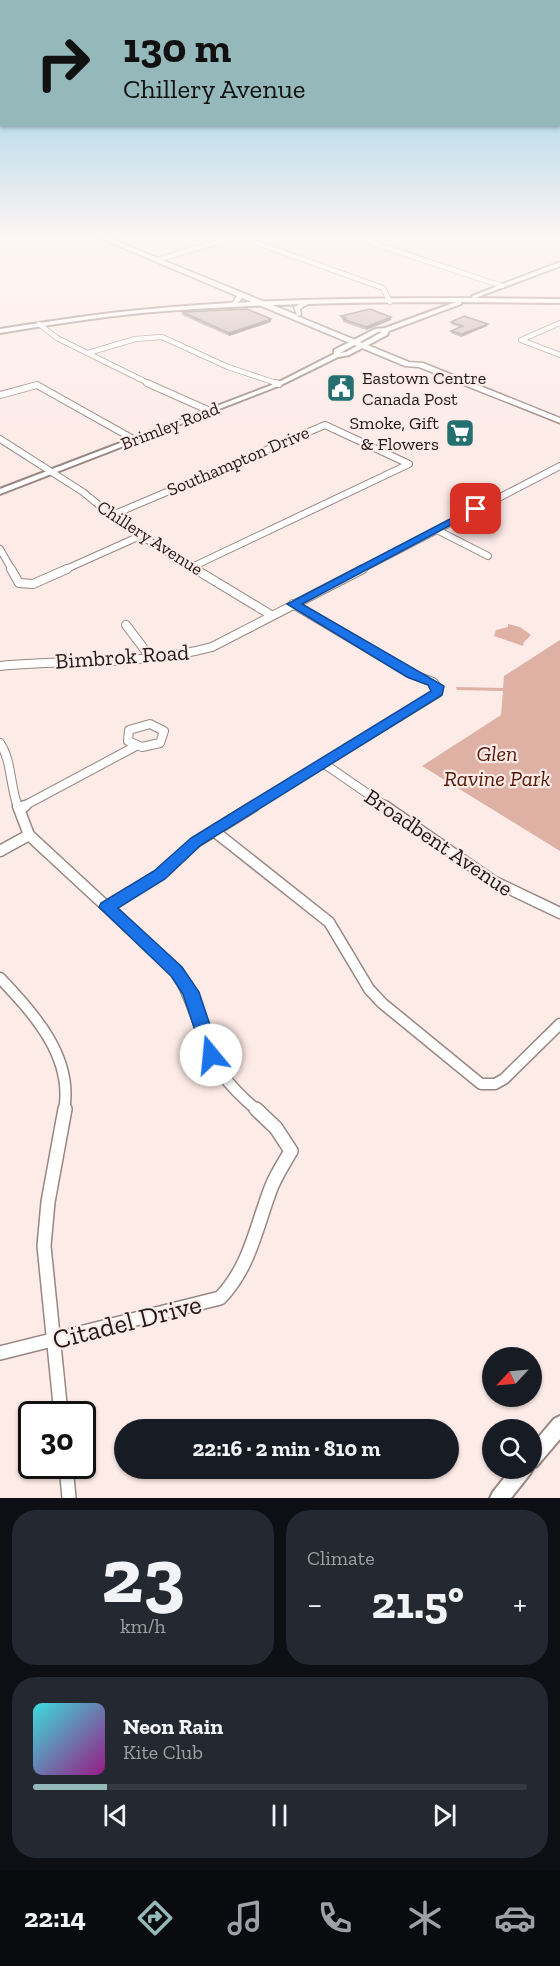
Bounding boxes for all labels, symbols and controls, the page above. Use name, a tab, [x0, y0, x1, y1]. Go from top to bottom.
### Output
text: 130 m	[123, 22, 231, 73]
icon: right	[24, 24, 102, 102]
text: Chillery Avenue	[123, 73, 306, 105]
place label: Eastown Centre Canada Post	[362, 367, 486, 410]
public building icon: Eastown Centre Canada Post	[325, 372, 357, 404]
street label: Brimley Road	[118, 397, 222, 455]
place label: Smoke, Gift & Flowers	[350, 412, 439, 455]
supermarket icon: Smoke, Gift & Flowers	[444, 417, 476, 449]
street label: Southampton Drive	[164, 421, 312, 501]
pin	[450, 483, 501, 534]
icon: arrive	[459, 492, 492, 525]
street label: Chillery Avenue	[93, 496, 207, 580]
street label: Bimbrok Road	[54, 638, 190, 675]
park label: Glen Ravine Park	[444, 740, 550, 792]
street label: Broadbent Avenue	[359, 783, 518, 902]
position arrow	[179, 1023, 243, 1087]
street label: Citadel Drive	[49, 1288, 205, 1356]
north arrow	[482, 1347, 542, 1407]
map controls	[482, 1347, 542, 1479]
speed limit sign: 30	[18, 1401, 96, 1479]
button: search	[482, 1419, 542, 1479]
text: 22:16 · 2 min · 810 m	[193, 1435, 380, 1462]
text: 23	[101, 1528, 185, 1622]
text: Climate	[307, 1546, 375, 1570]
text: 21.5°	[372, 1576, 464, 1630]
text: −	[307, 1584, 322, 1623]
text: +	[513, 1584, 527, 1623]
text: km/h	[120, 1614, 166, 1638]
text: Neon Rain	[123, 1713, 223, 1740]
text: Kite Club	[123, 1740, 203, 1764]
icon: previous	[99, 1799, 132, 1832]
icon: pause	[263, 1799, 296, 1832]
icon: next	[428, 1799, 461, 1832]
icon: directions	[134, 1897, 176, 1939]
icon: music	[224, 1897, 266, 1939]
icon: phone	[314, 1897, 356, 1939]
icon: climate	[404, 1897, 446, 1939]
icon: car	[494, 1897, 536, 1939]
text: 22:14	[24, 1902, 86, 1934]

